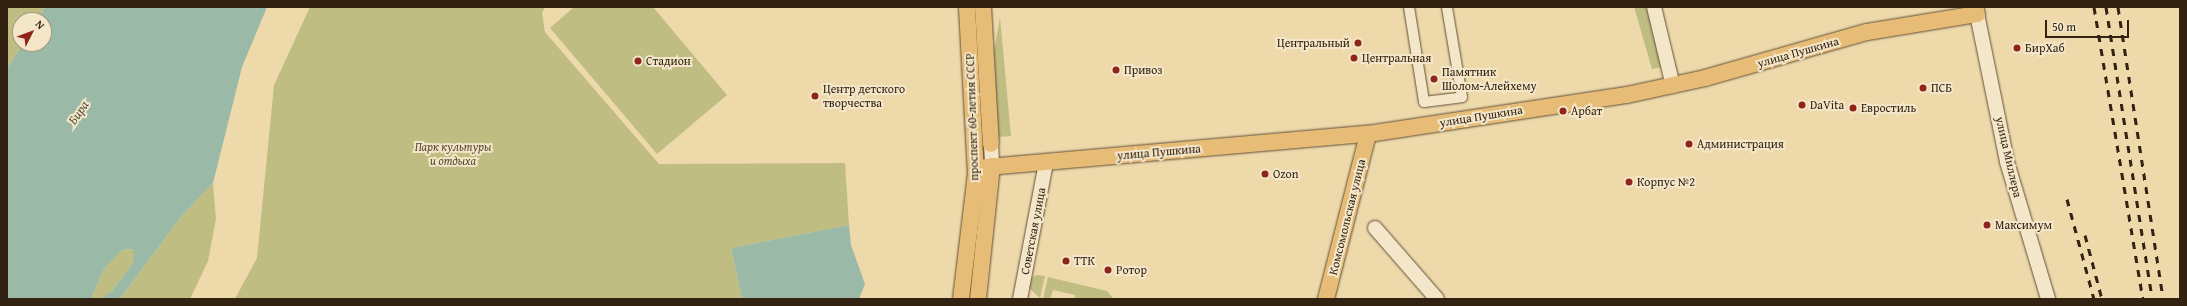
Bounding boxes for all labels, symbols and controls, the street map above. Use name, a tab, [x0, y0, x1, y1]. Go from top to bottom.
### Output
north arrow	[12, 12, 52, 52]
scale bar	[2047, 12, 2131, 38]
text: N	[32, 17, 49, 33]
text: 50 m	[2052, 18, 2076, 35]
street label: улица Пушкина	[1756, 33, 1840, 71]
place label: Центральный	[1277, 36, 1350, 50]
marker: Центральный	[1353, 38, 1363, 48]
place label: БирХаб	[2025, 41, 2065, 55]
marker: БирХаб	[2012, 43, 2022, 53]
place label: Центральная	[1362, 51, 1431, 65]
street label: проспект 60-летия СССР	[963, 53, 981, 181]
marker: Центральная	[1349, 53, 1359, 63]
place label: Стадион	[646, 54, 691, 68]
marker: Стадион	[633, 56, 643, 66]
place label: Привоз	[1124, 63, 1163, 77]
marker: Привоз	[1111, 65, 1121, 75]
place label: Памятник Шолом-Алейхему	[1442, 65, 1537, 93]
marker: Памятник Шолом-Алейхему	[1429, 74, 1439, 84]
place label: ПСБ	[1931, 81, 1952, 95]
place label: Центр детского творчества	[823, 82, 905, 110]
marker: ПСБ	[1918, 83, 1928, 93]
marker: Центр детского творчества	[810, 91, 820, 101]
water label: Бира	[65, 98, 93, 128]
place label: DaVita	[1810, 98, 1844, 112]
marker: DaVita	[1797, 100, 1807, 110]
place label: Евростиль	[1861, 101, 1916, 115]
street label: улица Пушкина	[1438, 102, 1524, 130]
marker: Евростиль	[1848, 103, 1858, 113]
place label: Арбат	[1571, 104, 1602, 118]
marker: Арбат	[1558, 106, 1568, 116]
street label: улица Миллера	[1993, 115, 2025, 199]
place label: Администрация	[1697, 137, 1784, 151]
marker: Администрация	[1684, 139, 1694, 149]
park label: Парк культуры и отдыха	[415, 140, 491, 168]
street label: улица Пушкина	[1117, 141, 1201, 163]
street label: Комсомольская улица	[1326, 158, 1368, 276]
place label: Ozon	[1273, 167, 1298, 181]
marker: Ozon	[1260, 169, 1270, 179]
place label: Корпус №2	[1637, 175, 1695, 189]
marker: Корпус №2	[1624, 177, 1634, 187]
street label: Советская улица	[1018, 186, 1048, 276]
place label: Максимум	[1995, 218, 2052, 232]
marker: Максимум	[1982, 220, 1992, 230]
place label: ТТК	[1074, 254, 1095, 268]
marker: ТТК	[1061, 256, 1071, 266]
place label: Ротор	[1116, 263, 1147, 277]
marker: Ротор	[1103, 265, 1113, 275]

